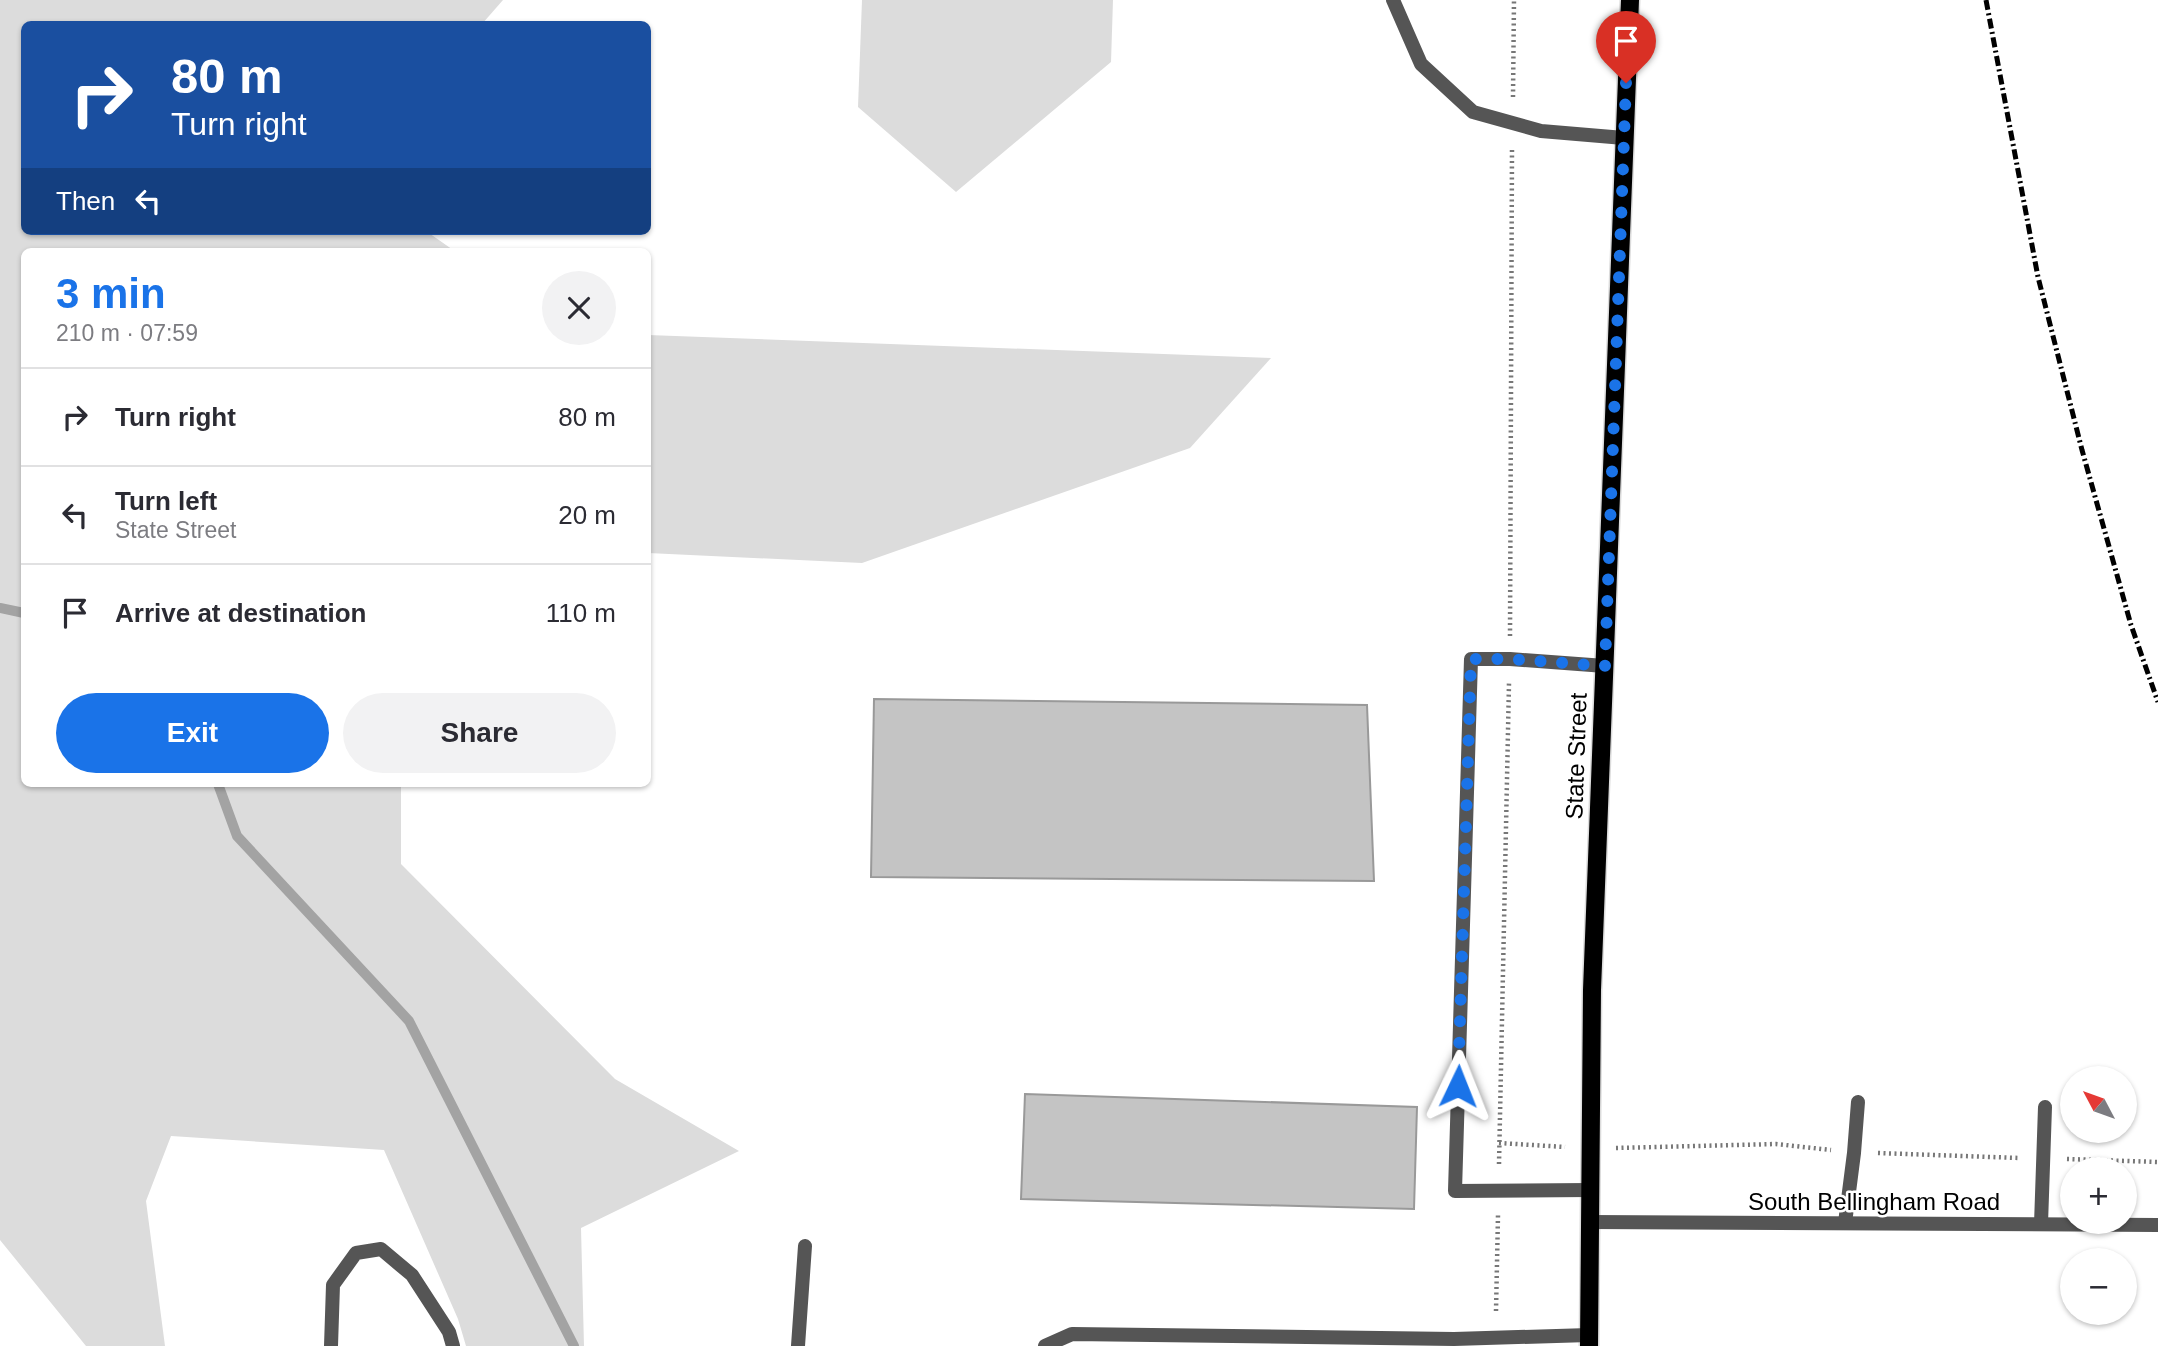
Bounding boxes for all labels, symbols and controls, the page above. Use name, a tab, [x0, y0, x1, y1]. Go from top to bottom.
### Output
pin	[1596, 11, 1656, 83]
icon: arrive	[1607, 22, 1645, 60]
icon: right	[56, 49, 147, 140]
text: 80 m	[171, 49, 283, 103]
text: Turn right	[171, 106, 307, 142]
icon: left	[129, 182, 167, 220]
text: Then	[56, 186, 115, 216]
text: 3 min	[56, 270, 166, 317]
button: close	[542, 271, 616, 345]
text: 210 m · 07:59	[56, 320, 198, 346]
icon: right	[56, 398, 94, 436]
text: Turn right	[115, 402, 236, 432]
text: 80 m	[558, 402, 616, 432]
text: Turn left	[115, 486, 217, 516]
icon: left	[56, 496, 94, 534]
text: 20 m	[558, 500, 616, 530]
text: State Street	[115, 517, 236, 543]
icon: arrive	[56, 594, 94, 632]
text: Arrive at destination	[115, 598, 366, 628]
text: 110 m	[546, 598, 616, 628]
street label: State Street	[1560, 692, 1592, 820]
button: Exit	[56, 693, 329, 773]
button: Share	[343, 693, 616, 773]
position arrow	[1421, 1049, 1495, 1123]
north arrow	[2060, 1066, 2137, 1143]
map controls	[2060, 1066, 2137, 1325]
button: +	[2060, 1157, 2137, 1234]
street label: South Bellingham Road	[1748, 1188, 2000, 1215]
button: −	[2060, 1248, 2137, 1325]

